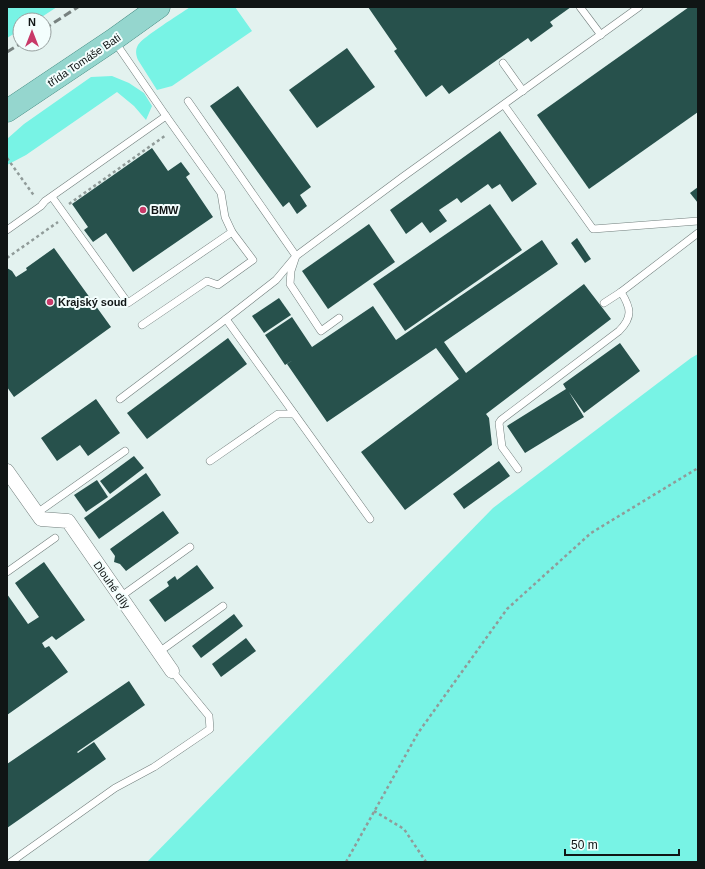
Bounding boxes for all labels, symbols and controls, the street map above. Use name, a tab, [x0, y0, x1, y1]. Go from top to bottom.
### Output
north arrow	[12, 12, 52, 52]
text: N	[28, 16, 36, 28]
street label: třída Tomáše Bati	[45, 31, 123, 89]
place label: BMW	[151, 204, 179, 216]
marker: BMW	[138, 205, 148, 215]
place label: Krajský soud	[58, 296, 127, 308]
marker: Krajský soud	[45, 297, 55, 307]
street label: Dlouhé díly	[91, 559, 133, 611]
scale bar	[565, 831, 679, 857]
text: 50 m	[571, 838, 598, 852]

